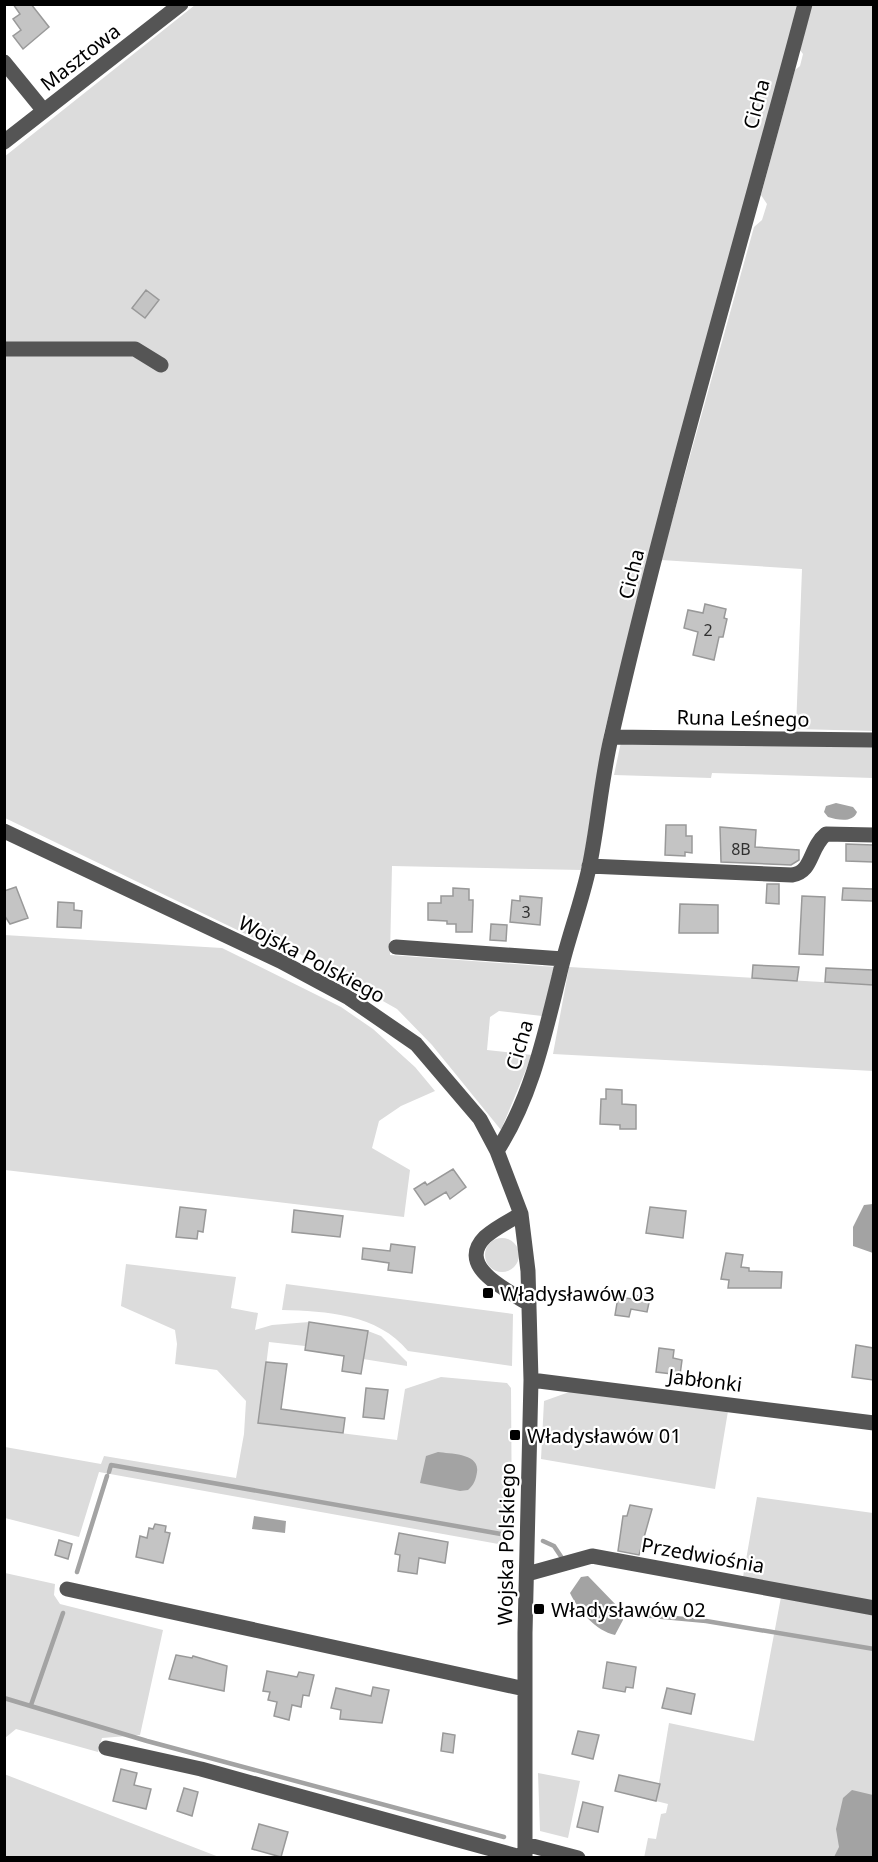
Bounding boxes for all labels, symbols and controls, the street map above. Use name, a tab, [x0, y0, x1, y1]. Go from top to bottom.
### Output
street label: Masztowa	[35, 17, 125, 97]
street label: Cicha	[736, 76, 776, 132]
street label: Cicha	[612, 546, 650, 602]
house number: 2	[703, 619, 713, 641]
street label: Runa Leśnego	[676, 703, 810, 733]
house number: 8B	[731, 838, 751, 860]
house number: 3	[521, 901, 531, 923]
street label: Wojska Polskiego	[234, 909, 390, 1009]
street label: Cicha	[499, 1017, 539, 1073]
place label: Władysławów 03	[500, 1280, 655, 1307]
marker: Władysławów 03	[481, 1286, 495, 1300]
street label: Jabłonki	[664, 1362, 744, 1398]
place label: Władysławów 01	[527, 1422, 682, 1449]
marker: Władysławów 01	[508, 1428, 522, 1442]
street label: Wojska Polskiego	[491, 1462, 521, 1626]
street label: Przedwiośnia	[639, 1531, 767, 1579]
place label: Władysławów 02	[551, 1596, 706, 1623]
marker: Władysławów 02	[532, 1602, 546, 1616]

